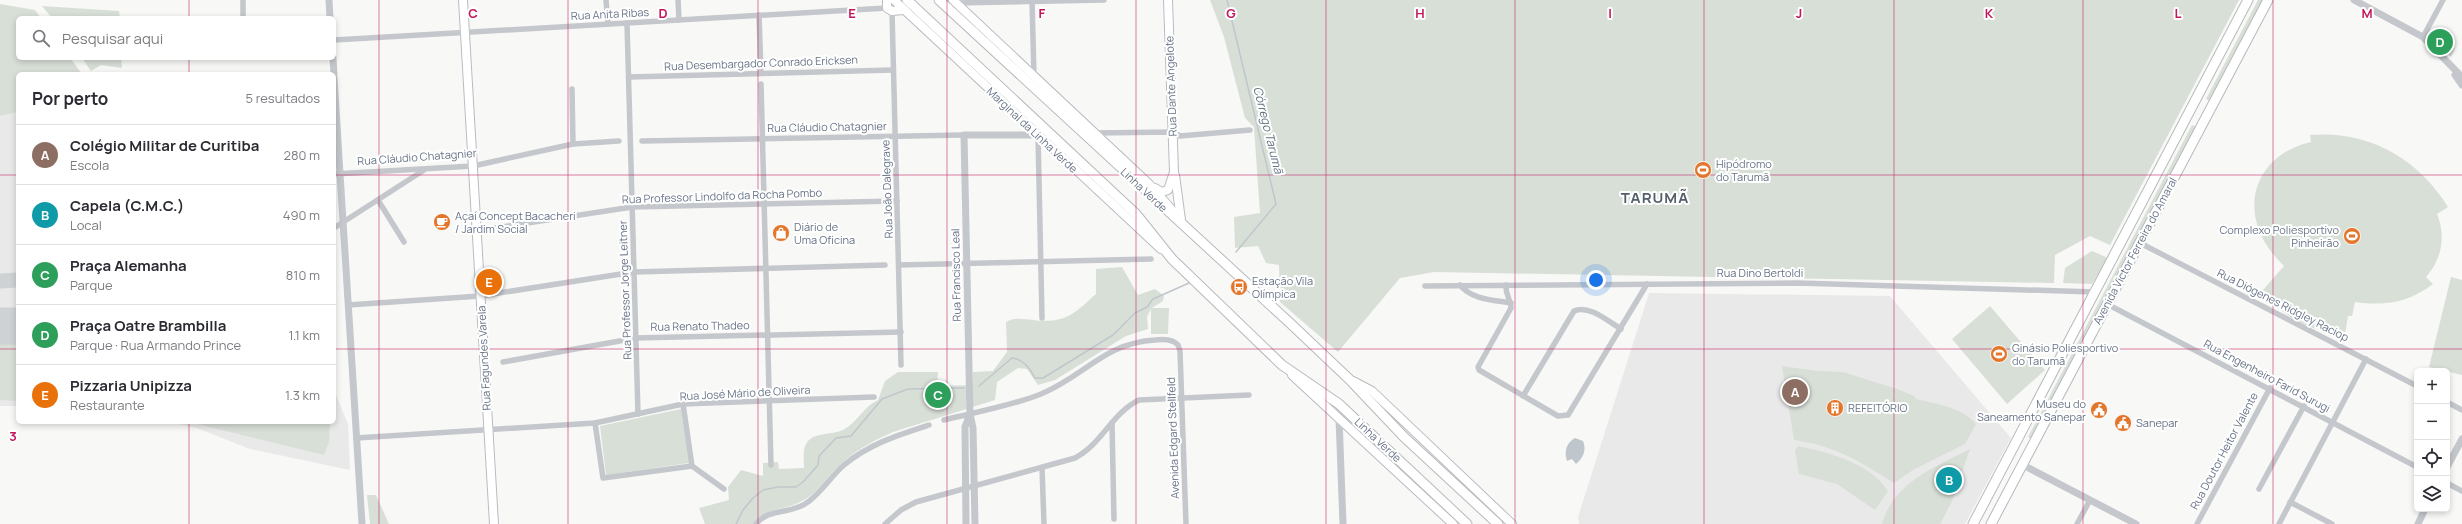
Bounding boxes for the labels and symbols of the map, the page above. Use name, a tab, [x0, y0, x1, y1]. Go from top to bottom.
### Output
text: C	[468, 4, 478, 22]
street label: Rua Anita Ribas	[570, 4, 650, 23]
text: D	[658, 4, 668, 22]
text: E	[848, 4, 856, 22]
text: F	[1039, 4, 1046, 22]
text: G	[1226, 4, 1236, 22]
text: H	[1415, 4, 1425, 22]
text: I	[1608, 4, 1612, 22]
text: J	[1796, 4, 1802, 22]
text: K	[1985, 4, 1994, 22]
text: L	[2175, 4, 2182, 22]
text: M	[2361, 4, 2373, 22]
pin: D	[2427, 27, 2453, 57]
street label: Rua Dante Angelote	[1161, 35, 1180, 137]
street label: Rua Desembargador Conrado Ericksen	[664, 52, 858, 73]
street label: Marginal da Linha Verde	[984, 84, 1081, 176]
water label: Córrego Tarumã	[1249, 85, 1288, 176]
street label: Rua Cláudio Chatagnier	[767, 118, 887, 135]
street label: Rua João Dalegrave	[877, 139, 896, 239]
street label: Rua Cláudio Chatagnier	[357, 145, 477, 168]
place label: Hipódromo do Tarumã	[1716, 156, 1772, 184]
sports icon: Hipódromo do Tarumã	[1693, 160, 1713, 180]
street label: Linha Verde	[1118, 164, 1171, 216]
street label: Avenida Victor Ferreira do Amaral	[2089, 175, 2180, 327]
street label: Rua Professor Lindolfo da Rocha Pombo	[622, 184, 823, 206]
district label: TARUMÃ	[1621, 187, 1689, 208]
place label: Açaí Concept Bacacheri / Jardim Social	[455, 208, 576, 236]
cafe icon: Açaí Concept Bacacheri / Jardim Social	[432, 212, 452, 232]
place label: Diário de Uma Oficina	[794, 219, 855, 247]
street label: Rua Professor Jorge Leitner	[615, 220, 634, 360]
place label: Complexo Poliesportivo Pinheirão	[2219, 222, 2339, 250]
shop icon: Diário de Uma Oficina	[771, 223, 791, 243]
sports icon: Complexo Poliesportivo Pinheirão	[2342, 226, 2362, 246]
street label: Rua Francisco Leal	[947, 228, 964, 322]
street label: Rua Dino Bertoldi	[1717, 265, 1803, 280]
street label: Rua Diógenes Ridgley Raciop	[2215, 265, 2352, 345]
pin: E	[476, 267, 502, 297]
your location	[1586, 270, 1606, 290]
place label: Estação Vila Olímpica	[1252, 273, 1313, 301]
bus stop icon: Estação Vila Olímpica	[1229, 277, 1249, 297]
street label: Rua Fagundes Varela	[473, 305, 494, 411]
street label: Rua Renato Thadeo	[650, 317, 750, 334]
street label: Rua Engenheiro Farid Surugi	[2201, 336, 2333, 415]
place label: Ginásio Poliesportivo do Tarumã	[2012, 340, 2119, 368]
sports icon: Ginásio Poliesportivo do Tarumã	[1989, 344, 2009, 364]
street label: Avenida Edgard Stellfeld	[1163, 377, 1182, 499]
pin: A	[1782, 377, 1808, 407]
pin: C	[925, 380, 951, 410]
street label: Rua José Mário de Oliveira	[679, 382, 811, 403]
street label: Rua Doutor Heitor Valente	[2186, 389, 2261, 512]
place label: Museu do Saneamento Sanepar	[1977, 396, 2086, 424]
building icon: REFEITÓRIO	[1825, 398, 1845, 418]
place label: REFEITÓRIO	[1848, 400, 1908, 415]
public building icon: Museu do Saneamento Sanepar	[2089, 400, 2109, 420]
public building icon: Sanepar	[2113, 413, 2133, 433]
street label: Linha Verde	[1352, 414, 1405, 466]
place label: Sanepar	[2136, 415, 2178, 430]
text: 3	[9, 427, 17, 445]
pin: B	[1936, 465, 1962, 495]

